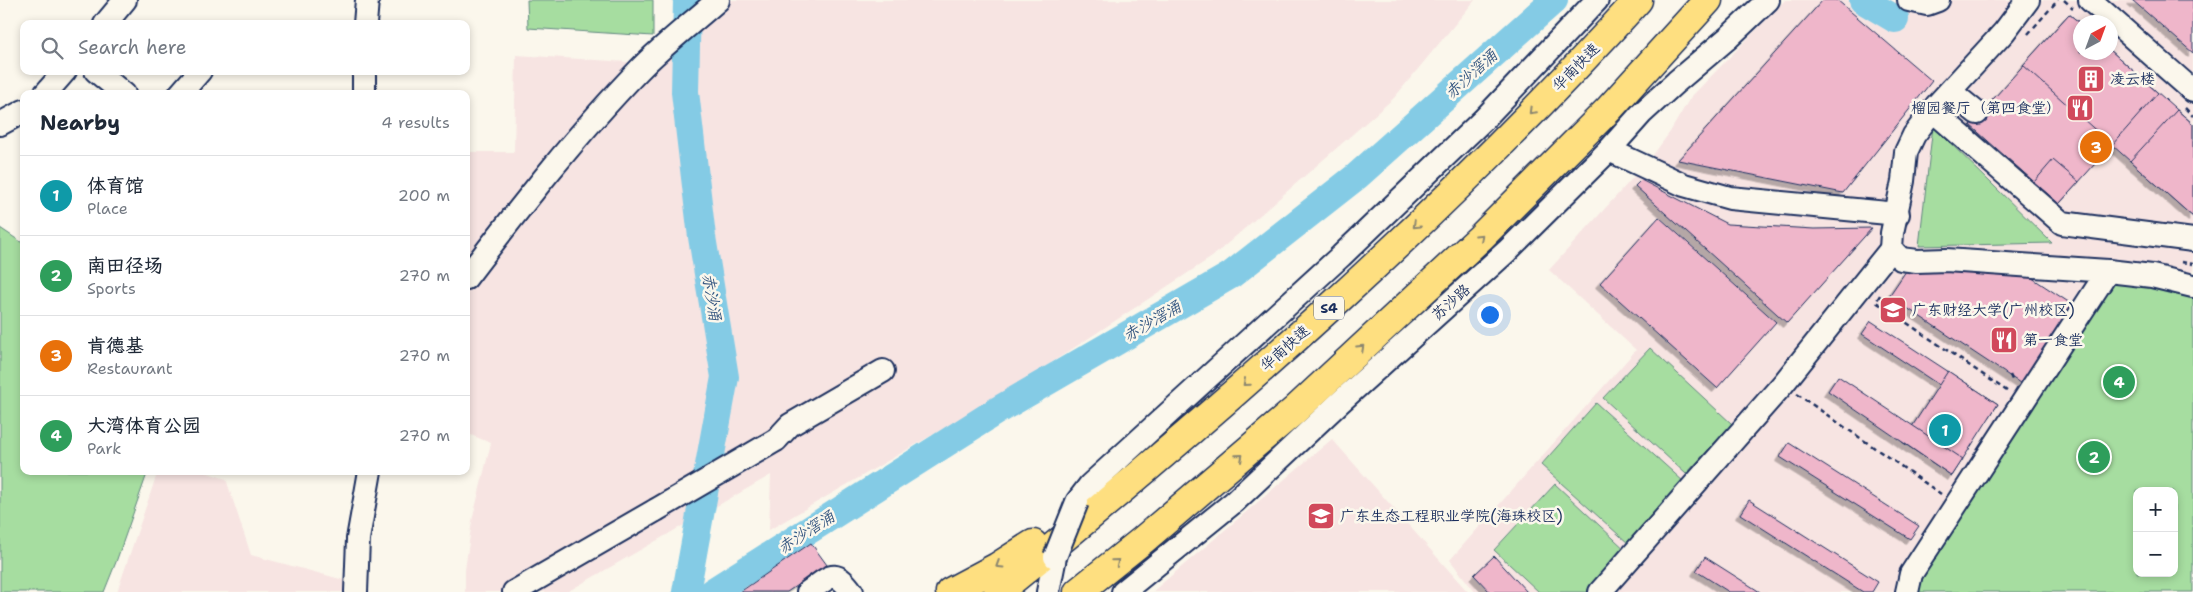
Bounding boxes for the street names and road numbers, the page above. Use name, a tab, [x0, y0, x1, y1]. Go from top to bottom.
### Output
street label: 华南快速	[1548, 38, 1604, 96]
street label: 苏沙路	[1428, 280, 1474, 324]
road number: S4	[1314, 296, 1344, 320]
street label: 华南快速	[1256, 320, 1314, 376]

